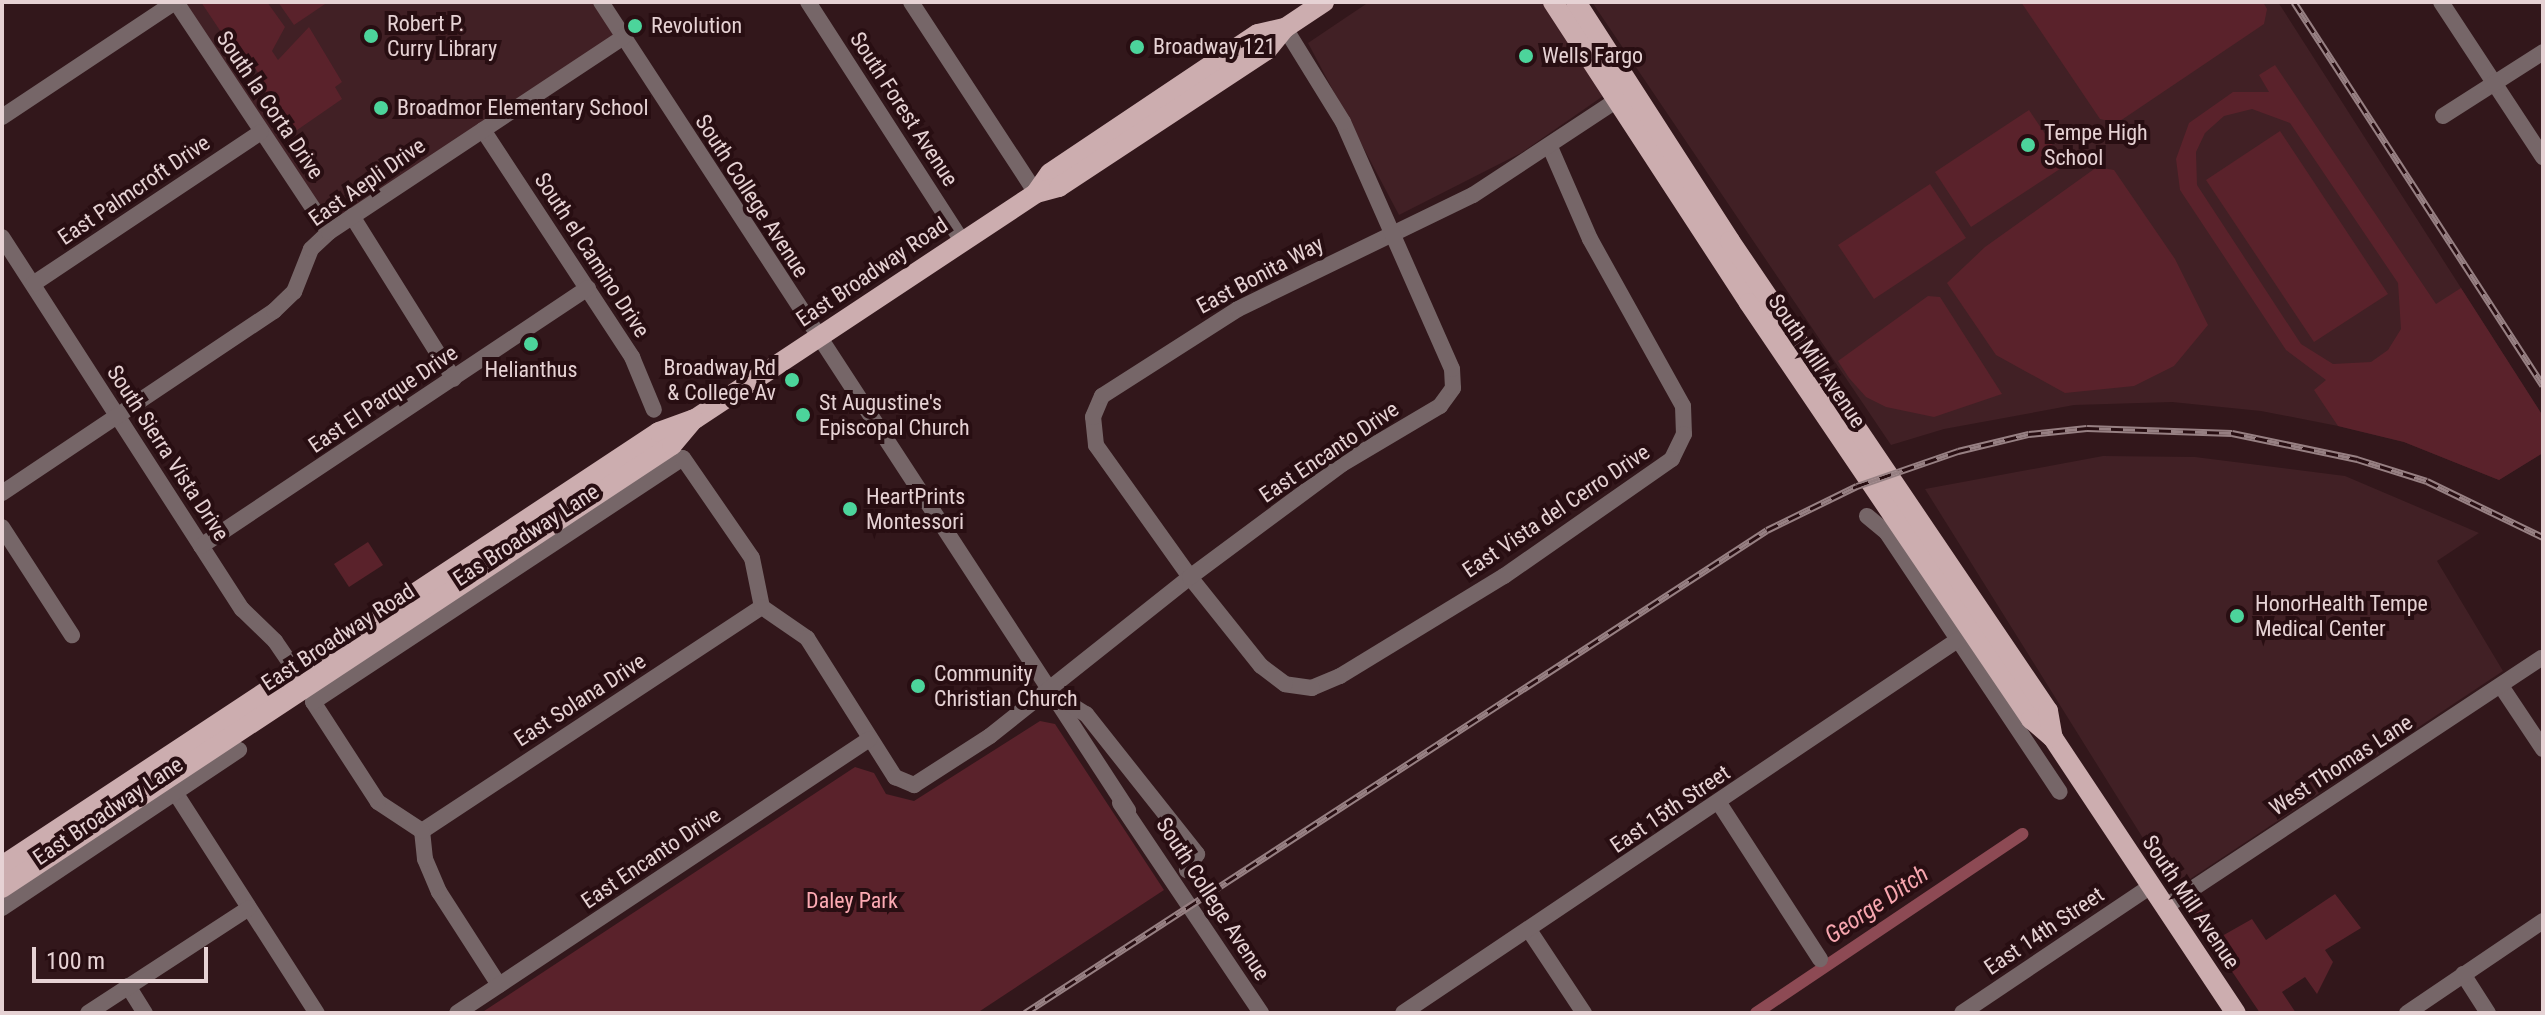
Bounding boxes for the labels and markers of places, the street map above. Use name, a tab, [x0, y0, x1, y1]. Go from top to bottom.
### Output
place label: Robert P. Curry Library	[387, 10, 497, 62]
place label: Revolution	[651, 13, 742, 39]
marker: Revolution	[626, 17, 644, 35]
marker: Robert P. Curry Library	[362, 27, 380, 45]
place label: Broadway 121	[1153, 34, 1275, 60]
marker: Broadway 121	[1128, 38, 1146, 56]
place label: Wells Fargo	[1542, 43, 1643, 69]
marker: Wells Fargo	[1517, 47, 1535, 65]
place label: Broadmor Elementary School	[397, 95, 649, 121]
marker: Broadmor Elementary School	[372, 99, 390, 117]
place label: Tempe High School	[2044, 119, 2148, 170]
marker: Tempe High School	[2019, 136, 2037, 154]
marker: Helianthus	[522, 335, 540, 353]
place label: Broadway Rd & College Av	[664, 354, 776, 406]
place label: Helianthus	[484, 357, 578, 383]
marker: Broadway Rd & College Av	[783, 371, 801, 389]
place label: St Augustine's Episcopal Church	[819, 389, 970, 440]
marker: St Augustine's Episcopal Church	[794, 406, 812, 424]
place label: HeartPrints Montessori	[866, 483, 965, 534]
marker: HeartPrints Montessori	[841, 500, 859, 518]
place label: HonorHealth Tempe Medical Center	[2255, 590, 2428, 642]
marker: HonorHealth Tempe Medical Center	[2226, 605, 2248, 627]
place label: Community Christian Church	[934, 660, 1078, 712]
marker: Community Christian Church	[909, 677, 927, 695]

